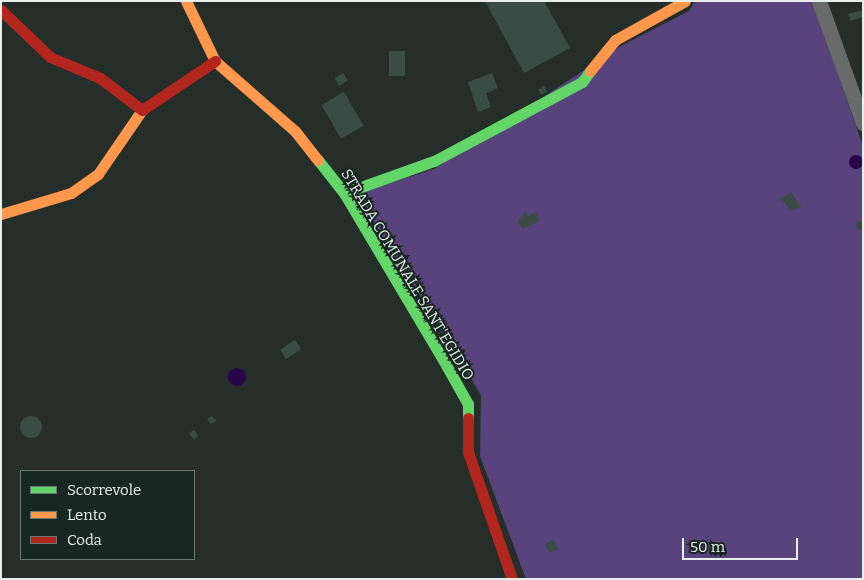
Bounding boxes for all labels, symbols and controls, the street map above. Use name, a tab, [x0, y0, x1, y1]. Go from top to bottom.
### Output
street label: STRADA COMUNALE SANT'EGIDIO	[337, 166, 477, 384]
legend	[20, 470, 195, 560]
text: Scorrevole	[67, 481, 141, 499]
text: Lento	[67, 506, 107, 524]
scale bar	[684, 528, 800, 560]
text: Coda	[67, 531, 102, 549]
text: 50 m	[690, 538, 725, 556]

